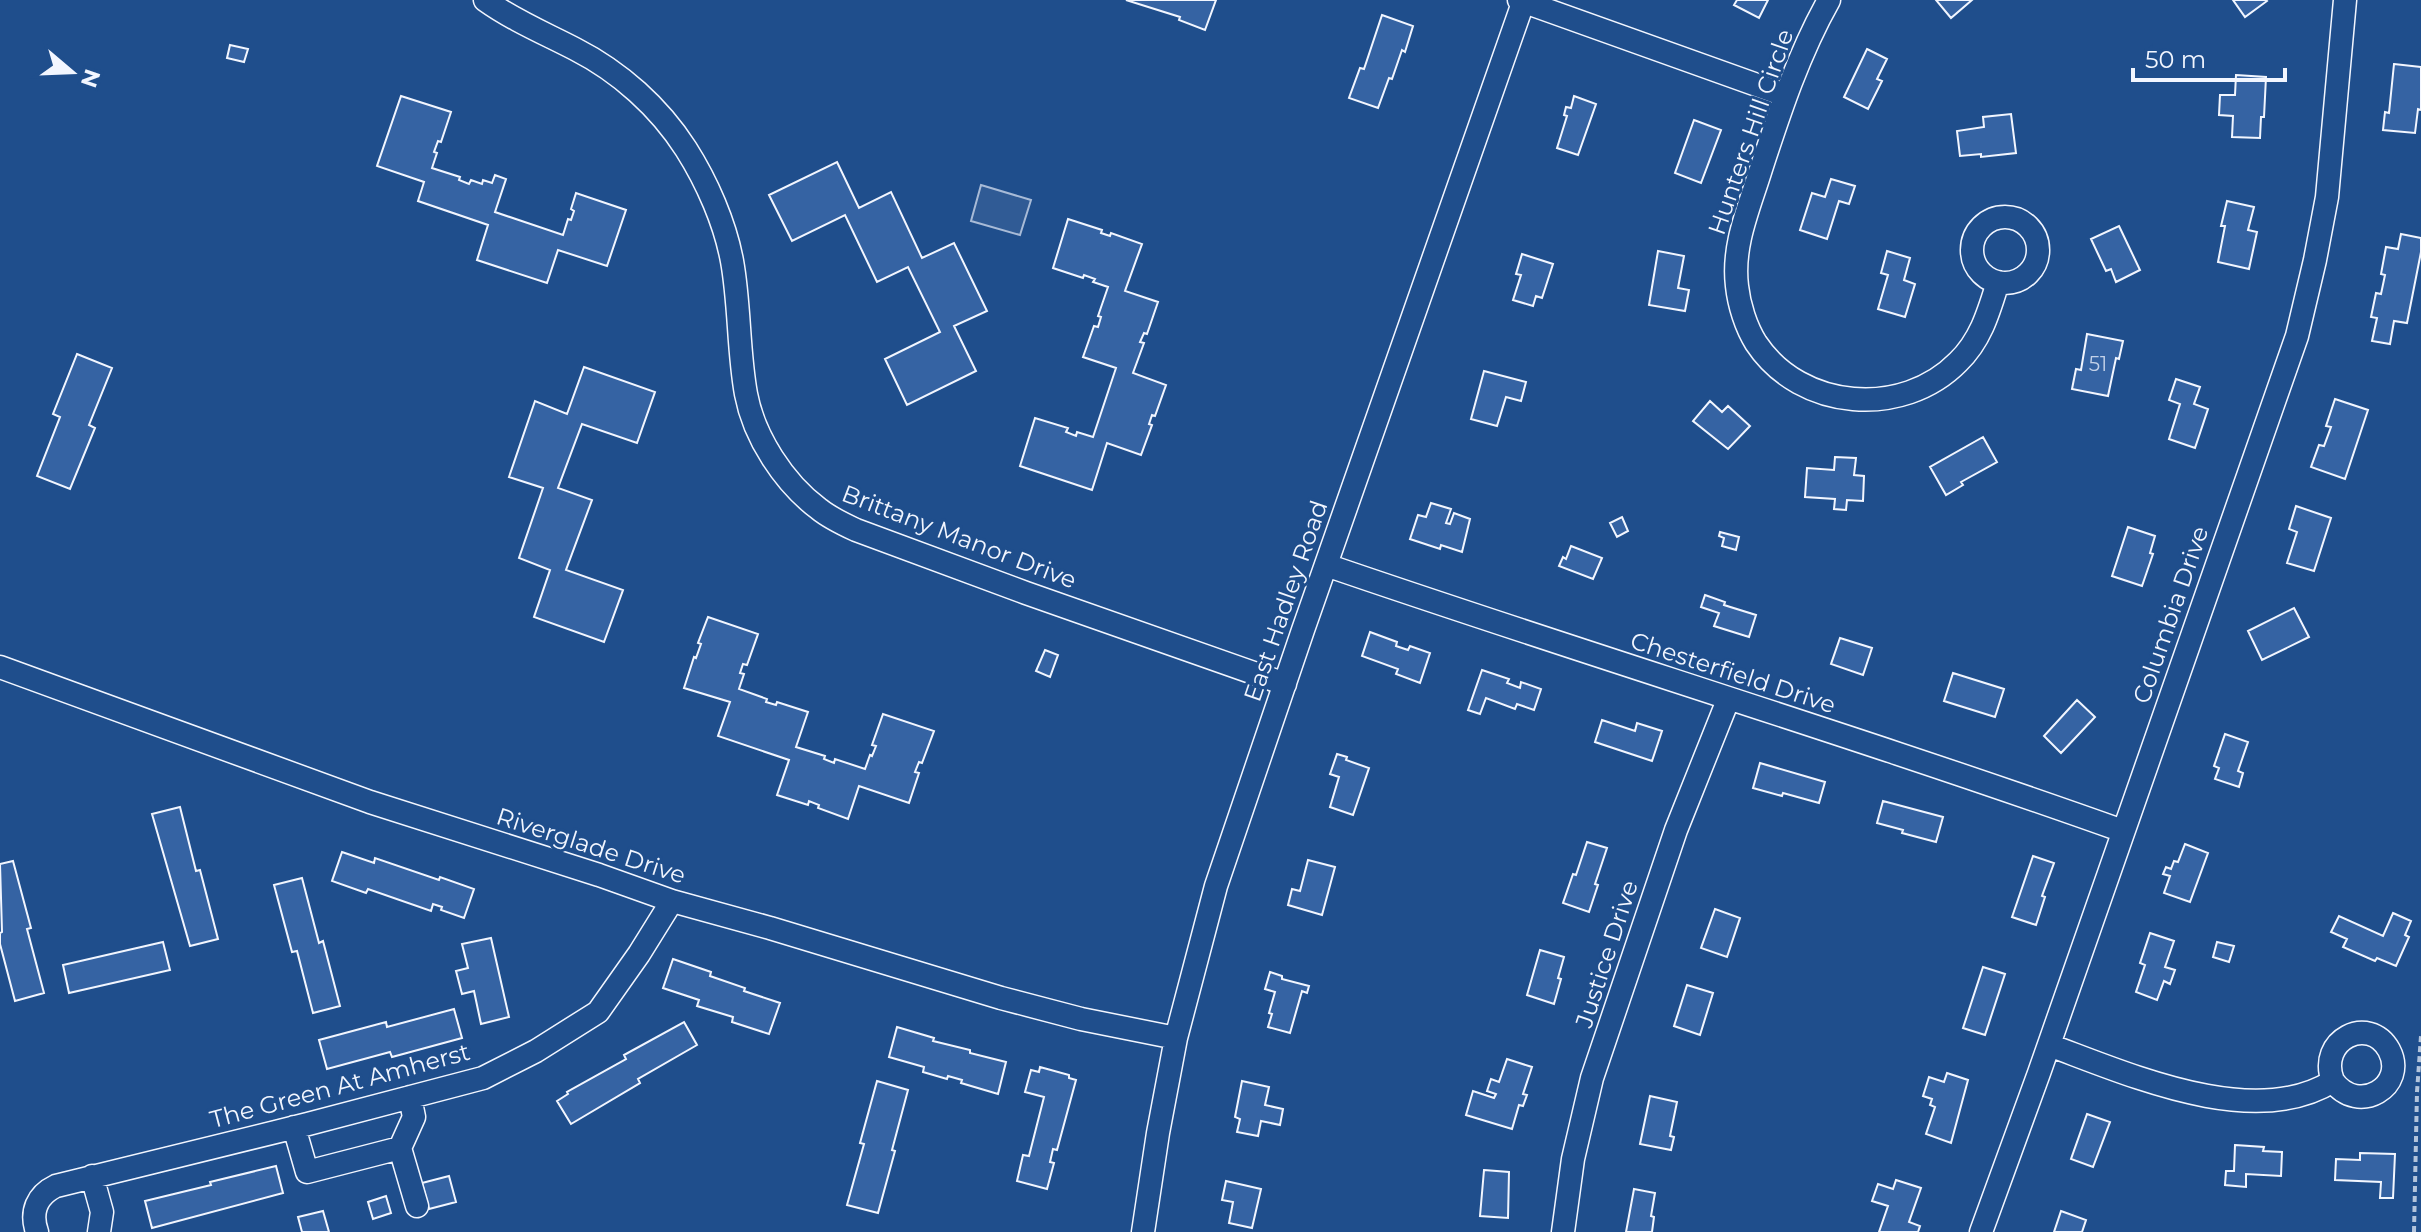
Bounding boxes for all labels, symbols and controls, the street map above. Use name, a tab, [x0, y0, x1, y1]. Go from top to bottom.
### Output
street label: Hunters Hill Circle	[1702, 25, 1799, 238]
north arrow	[32, 32, 112, 112]
scale bar	[2133, 32, 2285, 82]
text: 50 m	[2145, 45, 2206, 74]
text: N	[75, 66, 106, 91]
house number: 51	[2089, 352, 2107, 376]
street label: Brittany Manor Drive	[838, 478, 1081, 595]
street label: East Hadley Road	[1238, 497, 1334, 705]
street label: Columbia Drive	[2127, 522, 2214, 707]
street label: Chesterfield Drive	[1627, 626, 1840, 719]
street label: Riverglade Drive	[493, 801, 689, 890]
street label: Justice Drive	[1569, 877, 1644, 1032]
street label: The Green At Amherst	[207, 1037, 473, 1134]

